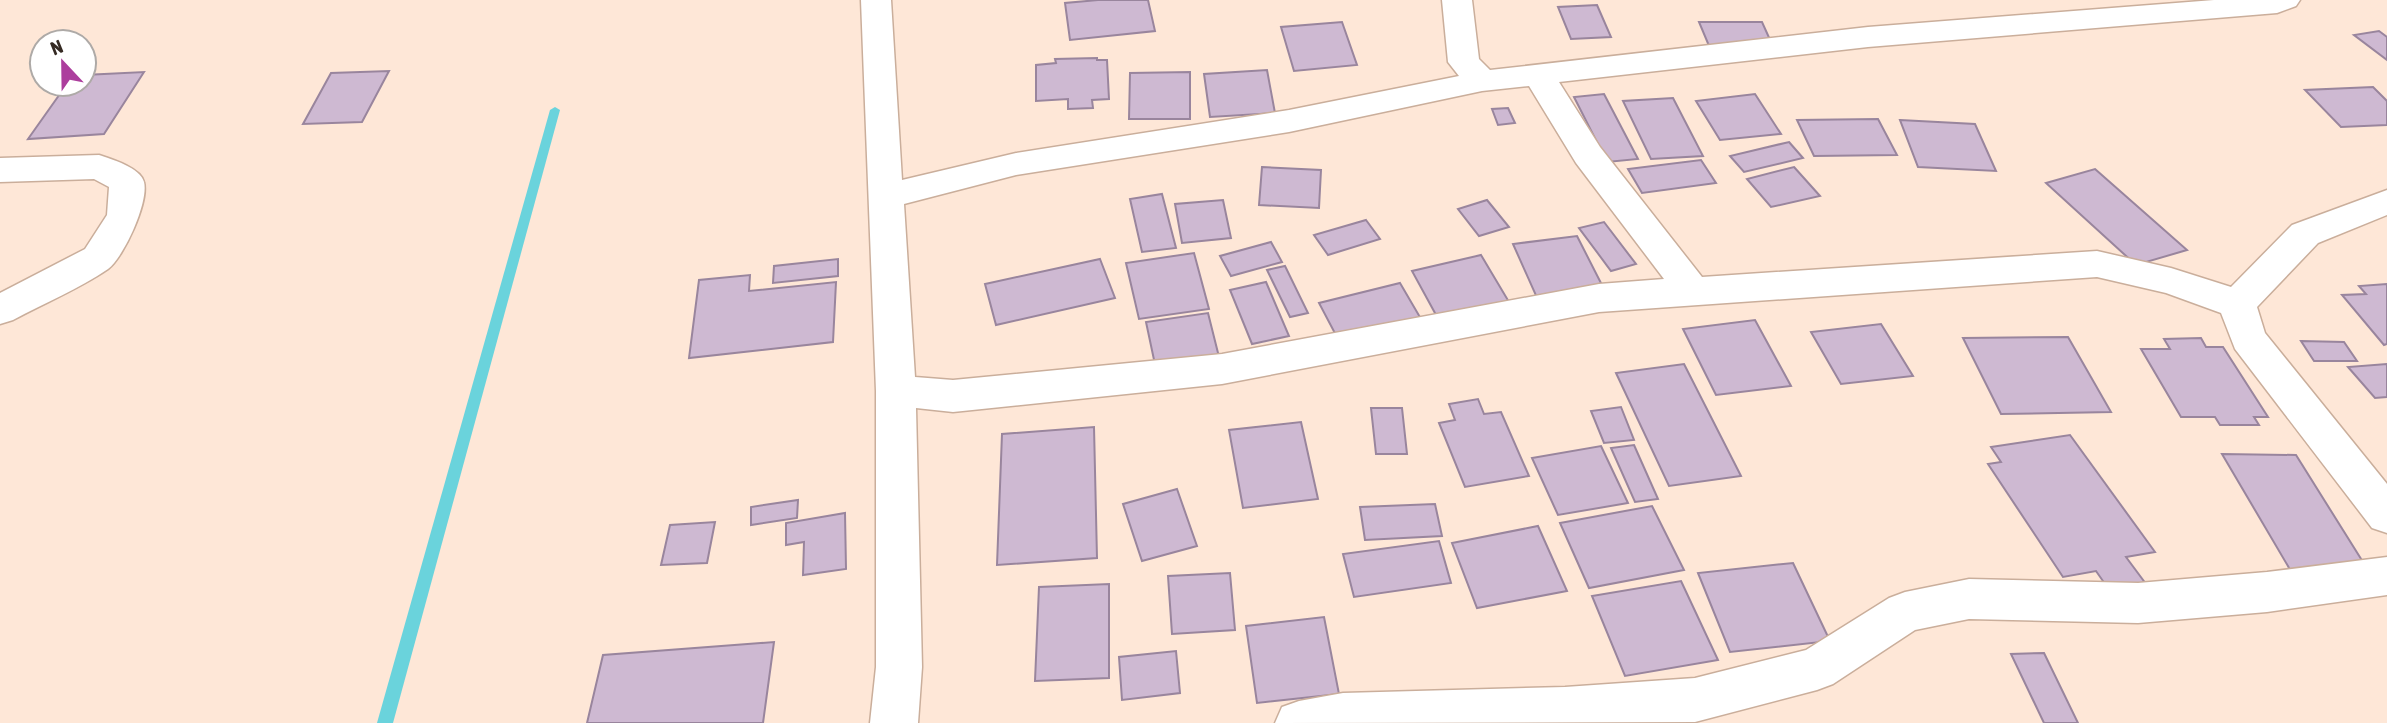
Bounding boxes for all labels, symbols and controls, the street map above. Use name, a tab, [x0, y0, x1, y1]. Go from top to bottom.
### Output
north arrow	[28, 28, 98, 98]
text: N	[47, 35, 66, 60]

